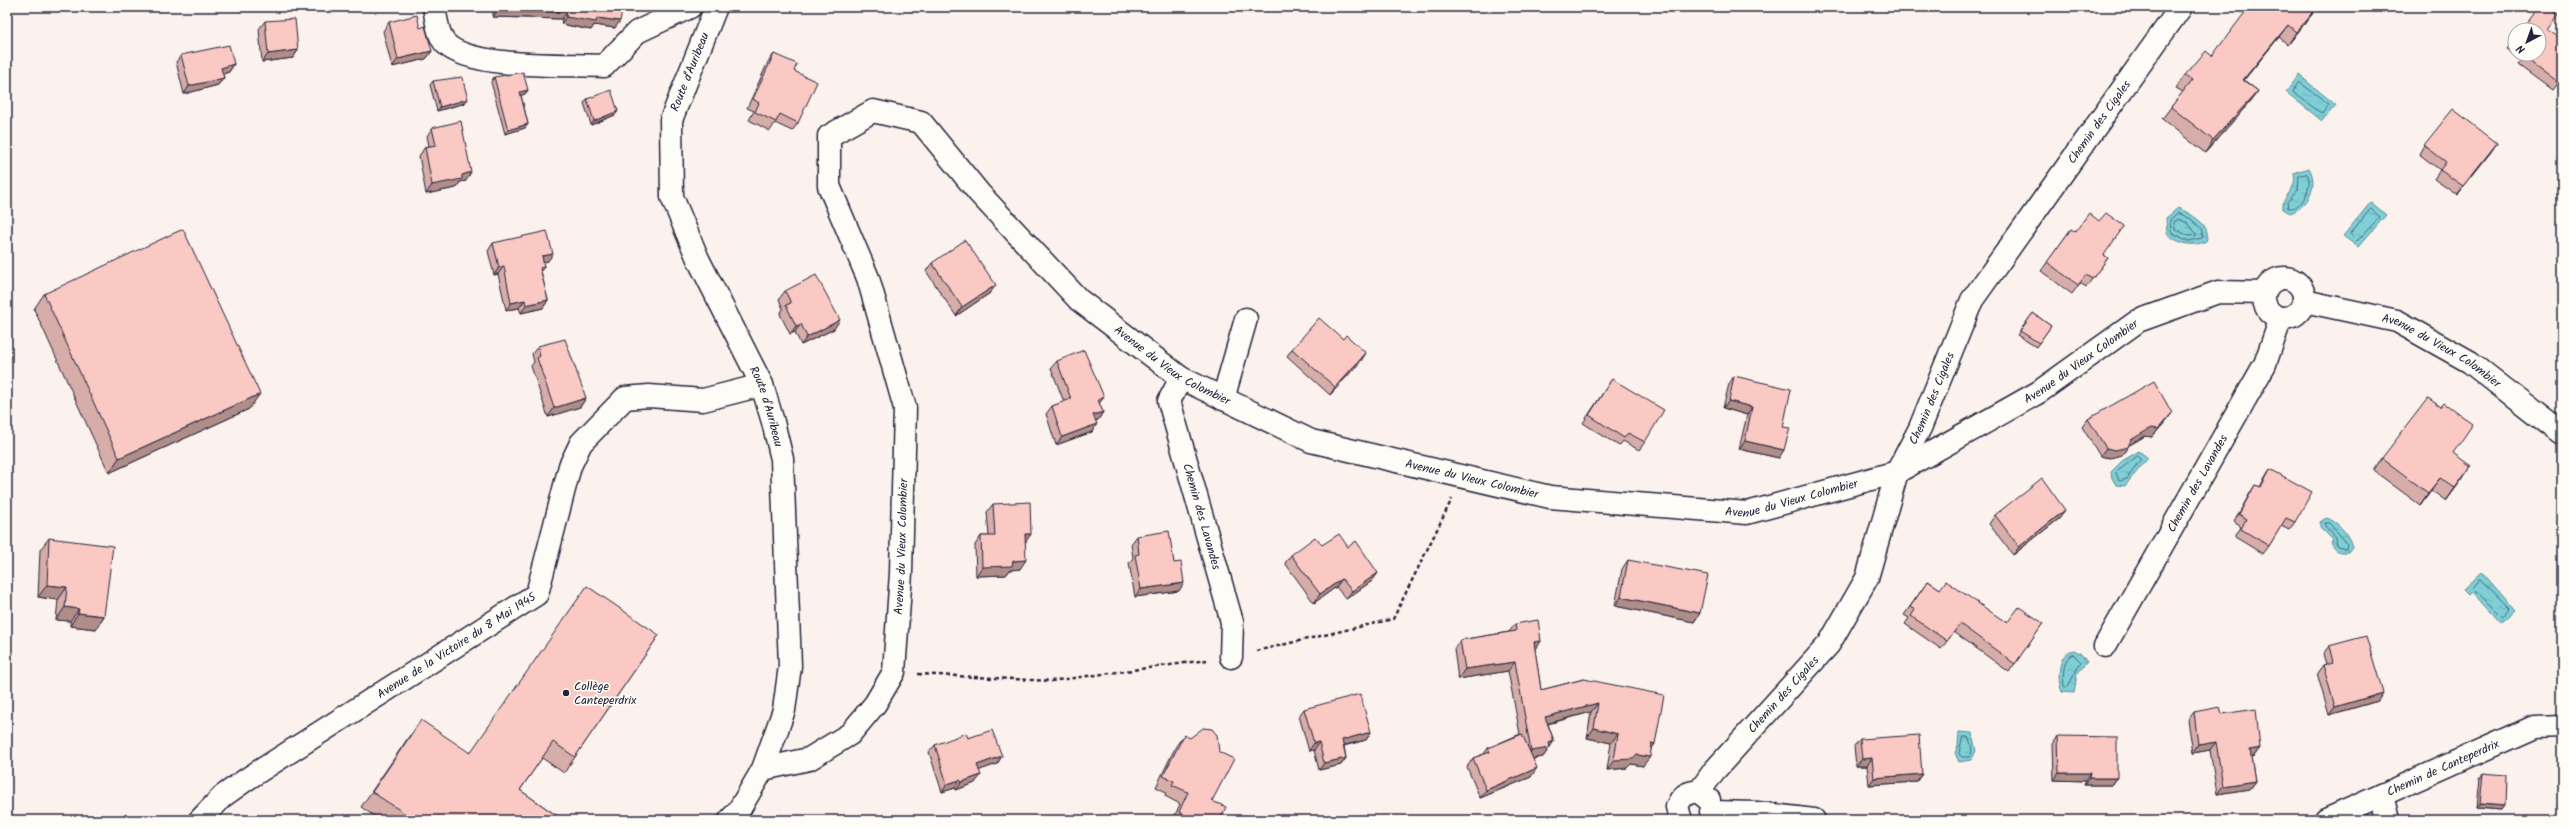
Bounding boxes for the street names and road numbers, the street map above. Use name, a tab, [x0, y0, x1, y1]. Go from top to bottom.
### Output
street label: Route d'Auribeau	[665, 29, 715, 114]
street label: Chemin des Cigales	[2063, 76, 2135, 168]
street label: Avenue du Vieux Colombier	[2380, 308, 2506, 393]
street label: Avenue du Vieux Colombier	[2020, 314, 2143, 408]
street label: Avenue du Vieux Colombier	[1110, 320, 1235, 411]
street label: Chemin des Cigales	[1903, 349, 1959, 448]
street label: Route d'Auribeau	[744, 363, 788, 449]
street label: Chemin des Lavandes	[2162, 431, 2233, 536]
street label: Avenue du Vieux Colombier	[1404, 454, 1542, 504]
street label: Chemin des Lavandes	[1178, 461, 1226, 572]
street label: Avenue du Vieux Colombier	[1724, 473, 1861, 523]
street label: Avenue du Vieux Colombier	[889, 477, 913, 615]
street label: Avenue de la Victoire du 8 Mai 1945	[373, 587, 541, 703]
street label: Chemin des Cigales	[1743, 651, 1824, 738]
street label: Chemin de Canteperdrix	[2384, 734, 2503, 801]

